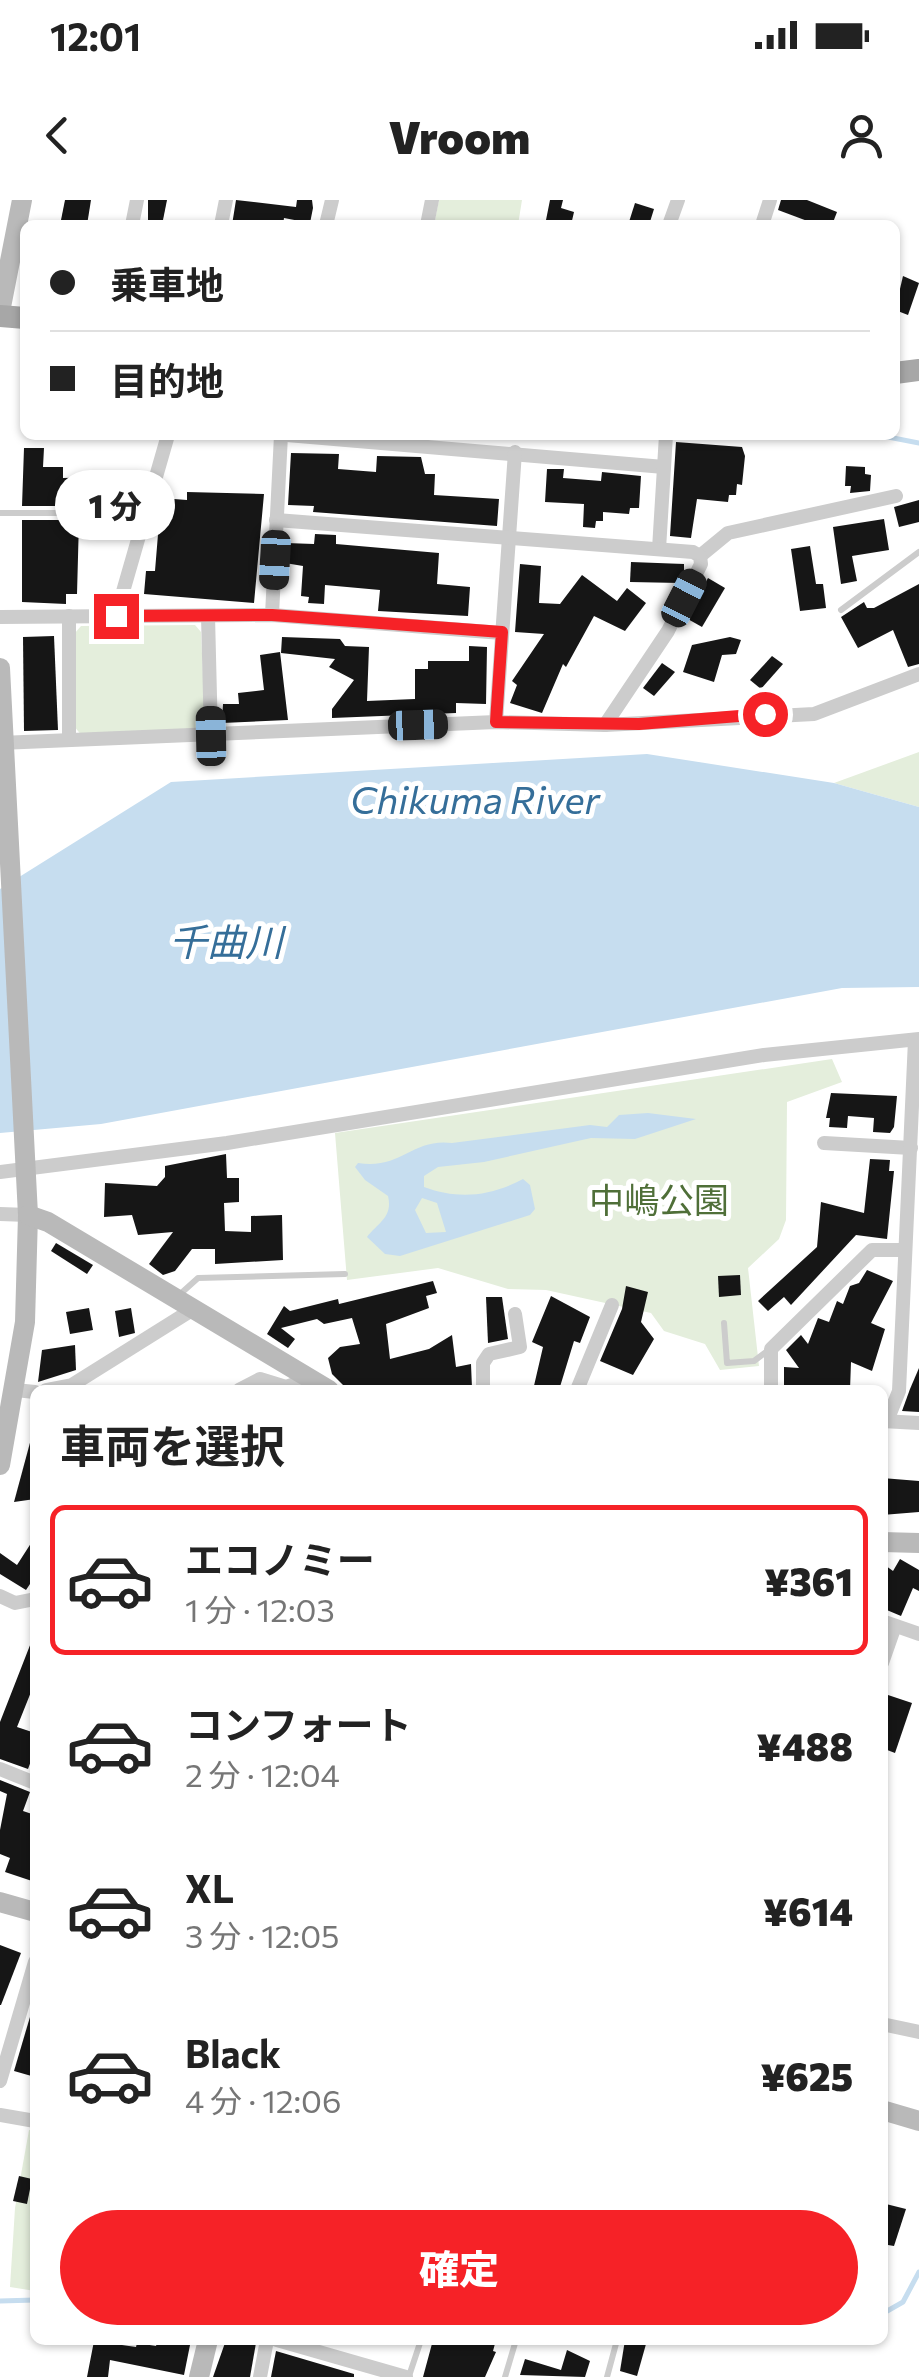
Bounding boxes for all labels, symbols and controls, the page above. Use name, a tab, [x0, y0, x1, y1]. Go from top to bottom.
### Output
text: 12:01	[50, 12, 141, 59]
icon: back	[30, 108, 85, 163]
text: Vroom	[389, 108, 530, 163]
icon: person	[834, 108, 889, 163]
text: 乗車地	[110, 260, 224, 307]
text: 目的地	[110, 356, 224, 403]
callout: 1 分	[56, 471, 176, 541]
text: 1 分	[88, 485, 142, 525]
car	[258, 529, 292, 591]
car	[657, 564, 711, 632]
route end	[94, 594, 139, 639]
route start	[743, 692, 788, 737]
car	[195, 706, 227, 766]
car	[387, 709, 449, 741]
water label: Chikuma River	[350, 775, 601, 822]
water label: 千曲川	[169, 917, 287, 964]
park label: 中嶋公園	[589, 1177, 729, 1220]
text: 車両を選択	[60, 1417, 285, 1472]
icon: car	[65, 1535, 155, 1625]
text: エコノミー	[185, 1535, 375, 1582]
text: ¥361	[764, 1557, 853, 1604]
text: 1 分 · 12:03	[185, 1589, 335, 1629]
icon: car	[65, 1700, 155, 1790]
text: コンフォート	[185, 1700, 412, 1747]
text: ¥488	[757, 1722, 853, 1769]
text: 2 分 · 12:04	[185, 1754, 340, 1794]
text: XL	[185, 1864, 234, 1911]
icon: car	[65, 1865, 155, 1955]
text: ¥614	[763, 1887, 853, 1934]
text: 3 分 · 12:05	[185, 1915, 339, 1955]
text: Black	[185, 2029, 281, 2076]
icon: car	[65, 2030, 155, 2120]
text: ¥625	[760, 2052, 853, 2099]
text: 4 分 · 12:06	[185, 2080, 341, 2120]
button: 確定	[60, 2210, 858, 2325]

